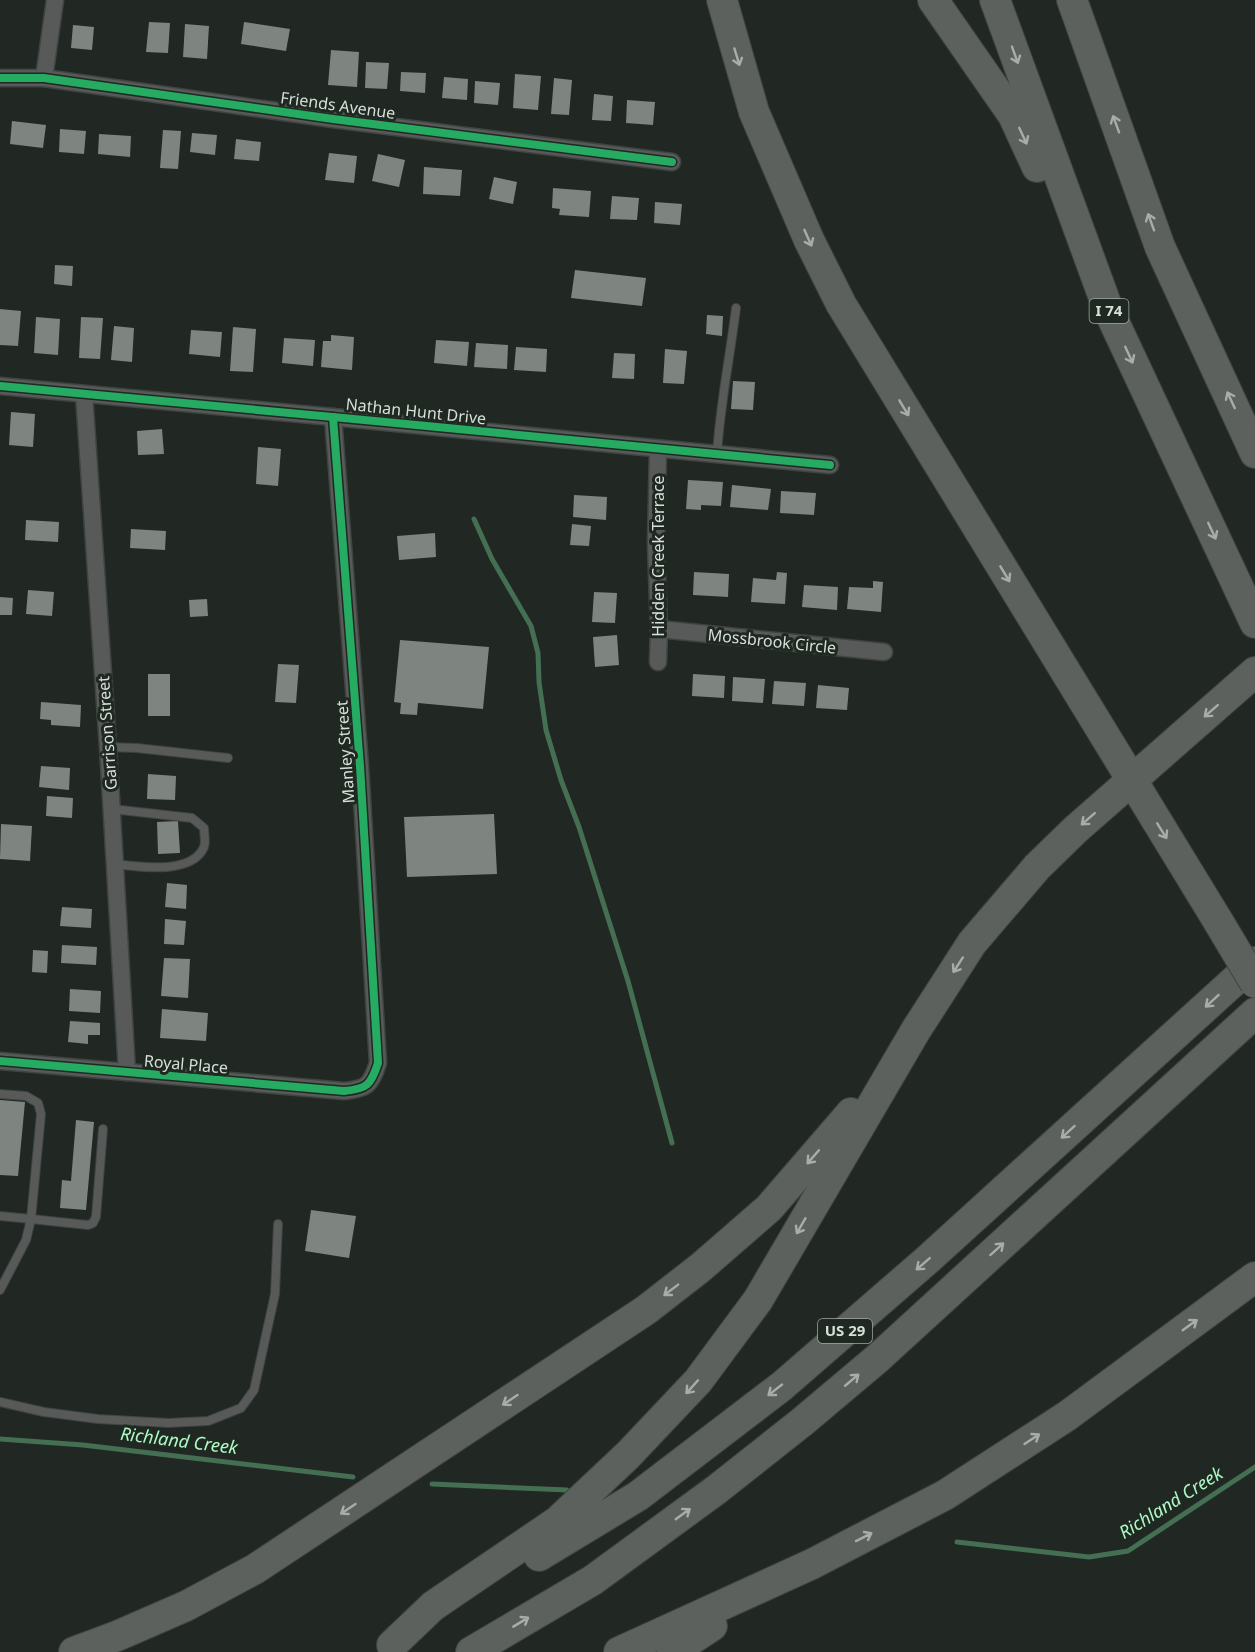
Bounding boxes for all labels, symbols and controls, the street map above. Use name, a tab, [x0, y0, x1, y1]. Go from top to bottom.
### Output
one-way arrow	[1010, 45, 1021, 64]
one-way arrow	[732, 47, 743, 66]
street label: Friends Avenue	[279, 86, 397, 124]
one-way arrow	[1109, 115, 1120, 134]
one-way arrow	[1017, 127, 1029, 145]
one-way arrow	[1145, 213, 1156, 232]
one-way arrow	[803, 228, 815, 246]
road number: I 74	[1090, 299, 1128, 323]
one-way arrow	[1124, 345, 1136, 363]
one-way arrow	[1224, 391, 1235, 409]
street label: Nathan Hunt Drive	[345, 393, 487, 429]
one-way arrow	[898, 399, 910, 416]
street label: Hidden Creek Terrace	[647, 475, 669, 637]
one-way arrow	[1206, 522, 1218, 540]
one-way arrow	[1000, 565, 1012, 582]
street label: Mossbrook Circle	[707, 623, 837, 659]
street label: Garrison Street	[92, 675, 122, 791]
street label: Manley Street	[330, 700, 360, 804]
one-way arrow	[1204, 704, 1219, 718]
one-way arrow	[1080, 813, 1096, 826]
one-way arrow	[1157, 822, 1169, 839]
one-way arrow	[952, 956, 965, 973]
one-way arrow	[1205, 994, 1220, 1008]
street label: Royal Place	[143, 1049, 229, 1079]
one-way arrow	[1060, 1125, 1075, 1139]
one-way arrow	[806, 1149, 820, 1164]
one-way arrow	[795, 1217, 807, 1234]
one-way arrow	[989, 1242, 1004, 1256]
one-way arrow	[916, 1257, 931, 1271]
one-way arrow	[664, 1284, 680, 1297]
road number: US 29	[818, 1319, 872, 1343]
one-way arrow	[1182, 1319, 1198, 1331]
one-way arrow	[844, 1373, 860, 1386]
one-way arrow	[685, 1379, 699, 1394]
one-way arrow	[768, 1384, 784, 1397]
one-way arrow	[502, 1394, 519, 1406]
water label: Richland Creek	[119, 1421, 240, 1459]
one-way arrow	[1023, 1432, 1040, 1444]
water label: Richland Creek	[1114, 1460, 1228, 1544]
one-way arrow	[340, 1503, 357, 1515]
one-way arrow	[675, 1508, 691, 1520]
one-way arrow	[855, 1531, 872, 1543]
one-way arrow	[512, 1616, 529, 1628]

